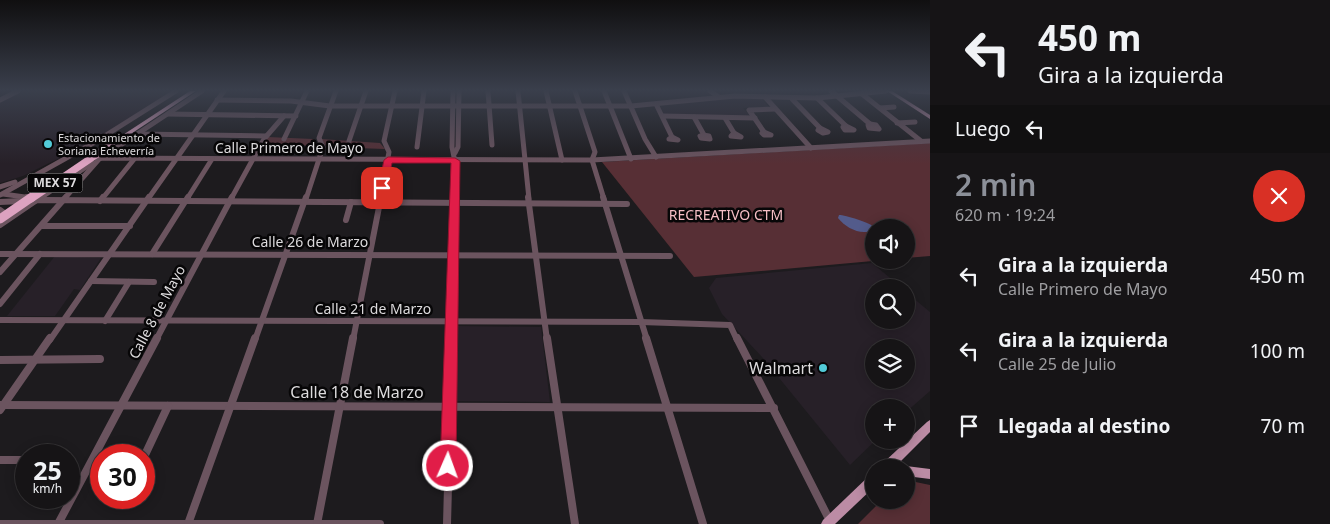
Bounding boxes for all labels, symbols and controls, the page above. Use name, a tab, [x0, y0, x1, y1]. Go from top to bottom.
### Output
text: 450 m	[1038, 14, 1141, 61]
icon: left	[955, 20, 1020, 85]
text: Gira a la izquierda	[1038, 59, 1224, 89]
icon: left	[1021, 115, 1049, 143]
text: Luego	[955, 116, 1011, 142]
place label: Estacionamiento de Soriana Echeverría	[58, 130, 160, 158]
marker: Estacionamiento de Soriana Echeverría	[42, 138, 54, 150]
street label: Calle Primero de Mayo	[215, 138, 363, 157]
text: 2 min	[955, 164, 1036, 205]
pin	[361, 167, 403, 209]
button: close	[1253, 170, 1305, 222]
road number: MEX 57	[28, 174, 82, 192]
icon: arrive	[368, 174, 396, 202]
text: 620 m · 19:24	[955, 204, 1055, 226]
park label: RECREATIVO CTM	[669, 205, 783, 224]
map controls	[865, 219, 915, 509]
button: sound	[865, 219, 915, 269]
street label: Calle 26 de Marzo	[252, 232, 368, 251]
text: Gira a la izquierda	[998, 252, 1168, 278]
street label: Calle 8 de Mayo	[124, 262, 189, 362]
icon: left	[955, 262, 983, 290]
text: 450 m	[1250, 263, 1305, 289]
text: Calle Primero de Mayo	[998, 278, 1167, 300]
button: search	[865, 279, 915, 329]
street label: Calle 21 de Marzo	[315, 299, 431, 318]
text: Gira a la izquierda	[998, 327, 1168, 353]
icon: left	[955, 337, 983, 365]
text: 100 m	[1250, 338, 1305, 364]
button: layers	[865, 339, 915, 389]
text: Calle 25 de Julio	[998, 353, 1116, 375]
place label: Walmart	[749, 357, 813, 379]
marker: Walmart	[817, 362, 829, 374]
street label: Calle 18 de Marzo	[290, 381, 424, 403]
button: +	[865, 399, 915, 449]
icon: arrive	[955, 412, 983, 440]
text: Llegada al destino	[998, 413, 1170, 439]
text: 70 m	[1261, 413, 1305, 439]
position arrow	[421, 439, 473, 491]
speed limit sign: 30	[90, 444, 155, 509]
text: 25	[33, 453, 62, 487]
button: −	[865, 459, 915, 509]
text: km/h	[33, 480, 62, 497]

